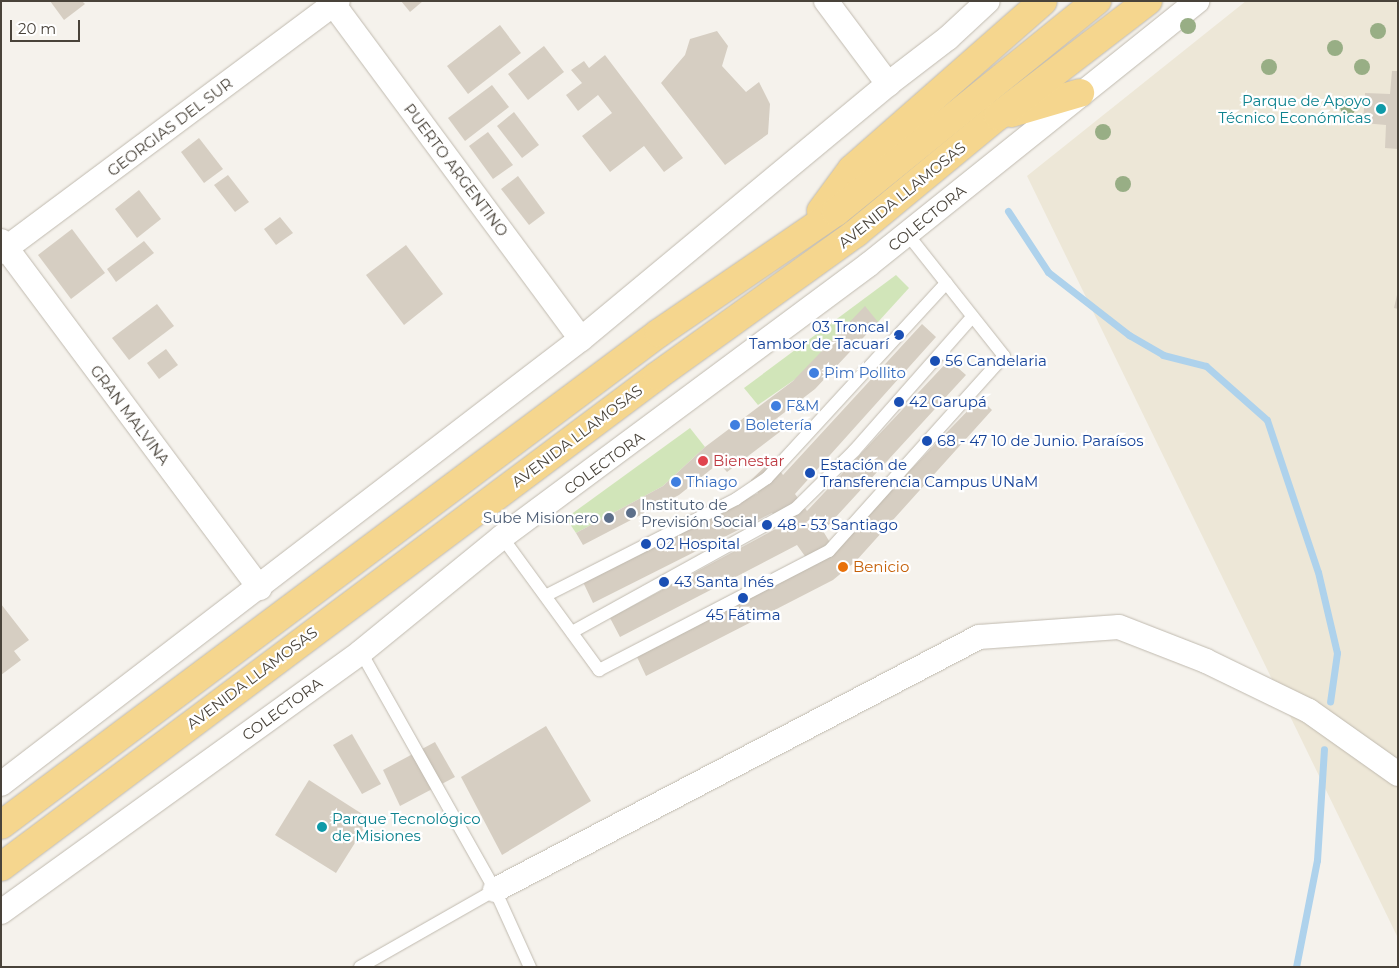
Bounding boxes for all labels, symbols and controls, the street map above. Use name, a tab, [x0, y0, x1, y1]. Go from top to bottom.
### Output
scale bar	[12, 10, 82, 42]
text: 20 m	[18, 19, 56, 38]
street label: GEORGIAS DEL SUR	[104, 74, 236, 180]
place label: Parque de Apoyo Técnico Económicas	[1218, 91, 1371, 126]
street label: PUERTO ARGENTINO	[400, 100, 512, 240]
marker: Parque de Apoyo Técnico Económicas	[1375, 103, 1387, 115]
street label: AVENIDA LLAMOSAS	[835, 138, 969, 252]
street label: COLECTORA	[885, 181, 969, 255]
place label: 03 Troncal Tambor de Tacuarí	[749, 317, 889, 352]
marker: 03 Troncal Tambor de Tacuarí	[893, 329, 905, 341]
place label: 56 Candelaria	[945, 352, 1047, 370]
marker: 56 Candelaria	[929, 355, 941, 367]
street label: GRAN MALVINA	[87, 362, 173, 468]
place label: Pim Pollito	[824, 364, 906, 382]
marker: Pim Pollito	[808, 367, 820, 379]
street label: AVENIDA LLAMOSAS	[508, 381, 646, 491]
place label: 42 Garupá	[909, 393, 987, 411]
marker: 42 Garupá	[893, 396, 905, 408]
place label: F&M	[786, 397, 819, 415]
marker: F&M	[770, 400, 782, 412]
place label: Boletería	[745, 416, 812, 434]
marker: Boletería	[729, 419, 741, 431]
street label: COLECTORA	[560, 428, 648, 498]
place label: 68 - 47 10 de Junio. Paraísos	[937, 432, 1143, 450]
marker: 68 - 47 10 de Junio. Paraísos	[921, 435, 933, 447]
place label: Bienestar	[713, 452, 785, 470]
marker: Bienestar	[697, 455, 709, 467]
place label: Estación de Transferencia Campus UNaM	[820, 455, 1038, 490]
marker: Estación de Transferencia Campus UNaM	[804, 467, 816, 479]
place label: Thiago	[686, 473, 737, 491]
marker: Thiago	[670, 476, 682, 488]
place label: Instituto de Previsión Social	[641, 495, 757, 530]
marker: Instituto de Previsión Social	[625, 507, 637, 519]
place label: Sube Misionero	[483, 509, 599, 527]
marker: Sube Misionero	[603, 512, 615, 524]
place label: 48 - 53 Santiago	[777, 516, 898, 534]
marker: 48 - 53 Santiago	[761, 519, 773, 531]
place label: 02 Hospital	[656, 535, 740, 553]
marker: 02 Hospital	[640, 538, 652, 550]
place label: Benicio	[853, 558, 909, 576]
marker: Benicio	[837, 561, 849, 573]
place label: 43 Santa Inés	[674, 573, 774, 591]
marker: 43 Santa Inés	[658, 576, 670, 588]
marker: 45 Fátima	[737, 592, 749, 604]
place label: 45 Fátima	[705, 606, 781, 624]
street label: AVENIDA LLAMOSAS	[183, 623, 321, 733]
street label: COLECTORA	[238, 674, 326, 744]
place label: Parque Tecnológico de Misiones	[332, 809, 481, 844]
marker: Parque Tecnológico de Misiones	[316, 821, 328, 833]

